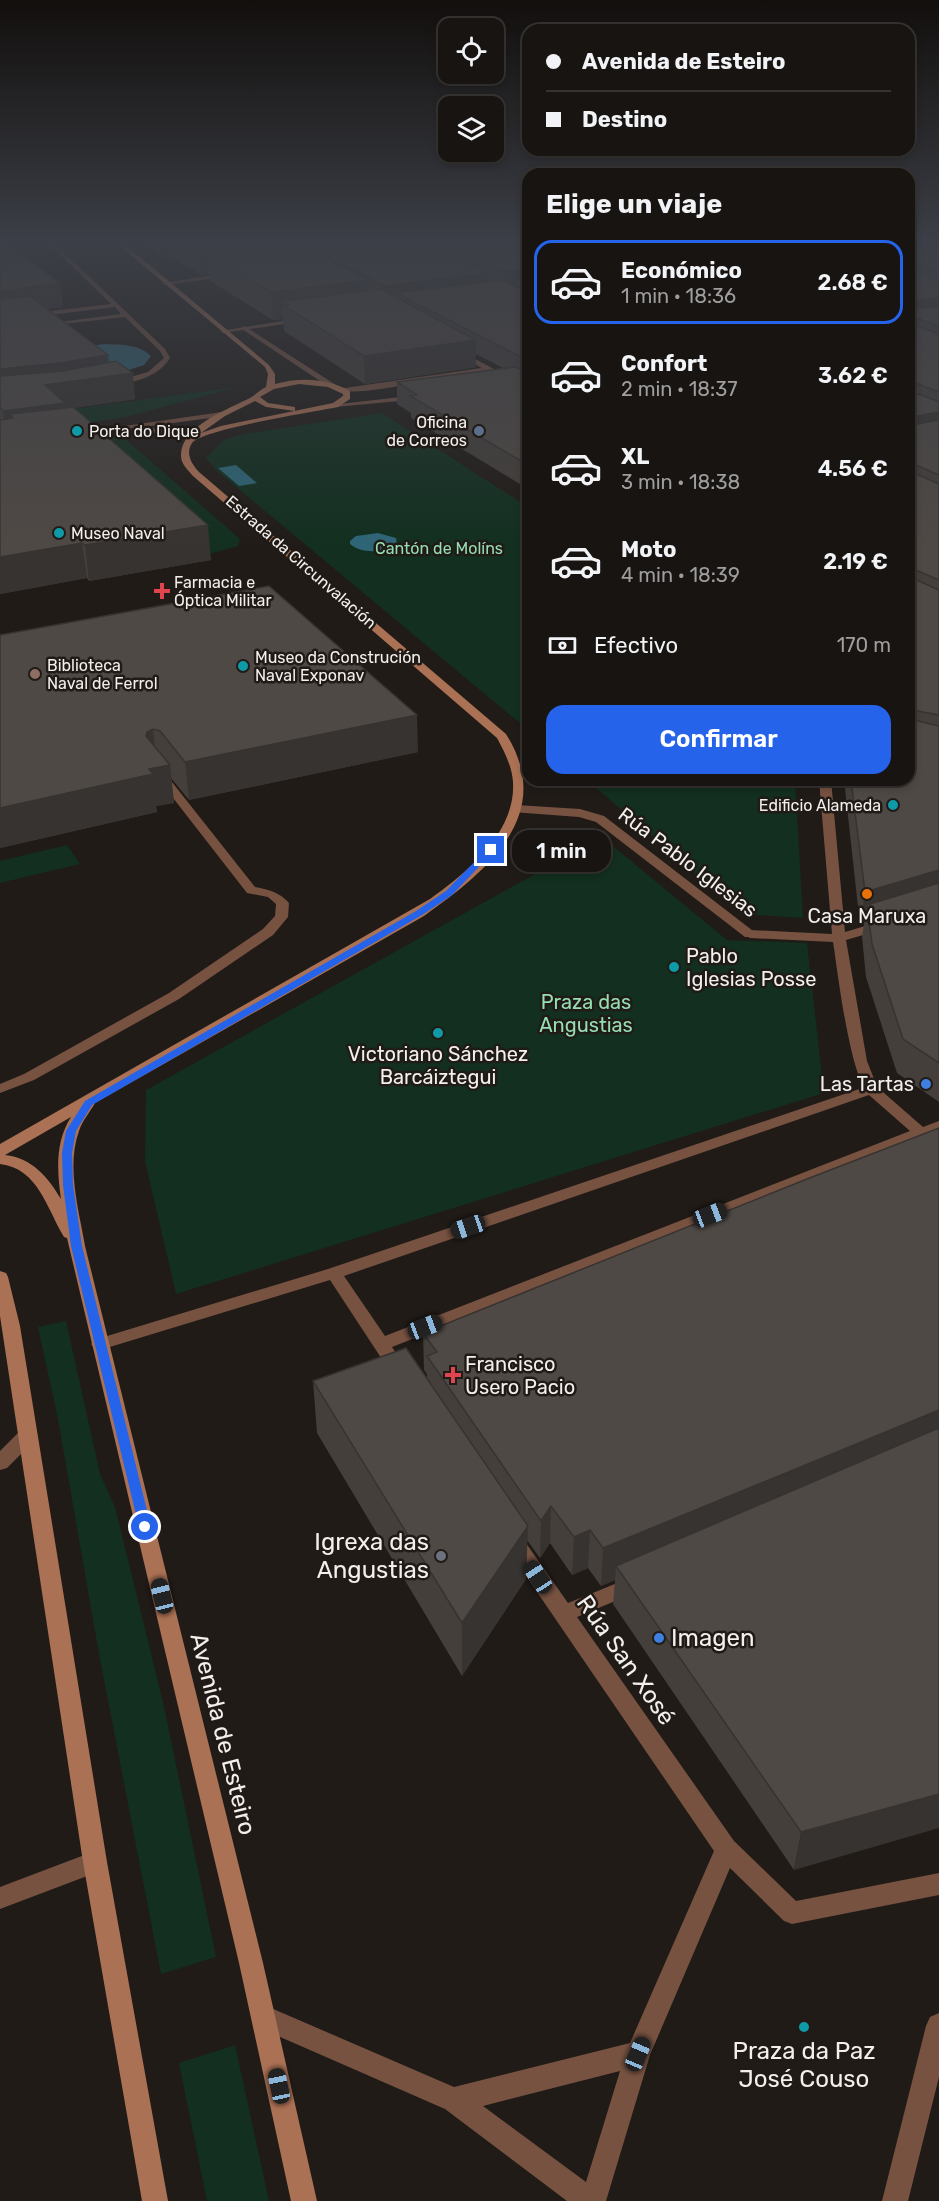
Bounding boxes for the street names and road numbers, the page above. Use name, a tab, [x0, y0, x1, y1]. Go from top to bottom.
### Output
street label: Estrada da Circunvalación	[222, 491, 380, 633]
street label: Rúa Pablo Iglesias	[614, 802, 762, 922]
street label: Rúa San Xosé	[571, 1590, 681, 1730]
street label: Avenida de Esteiro	[184, 1630, 262, 1838]

